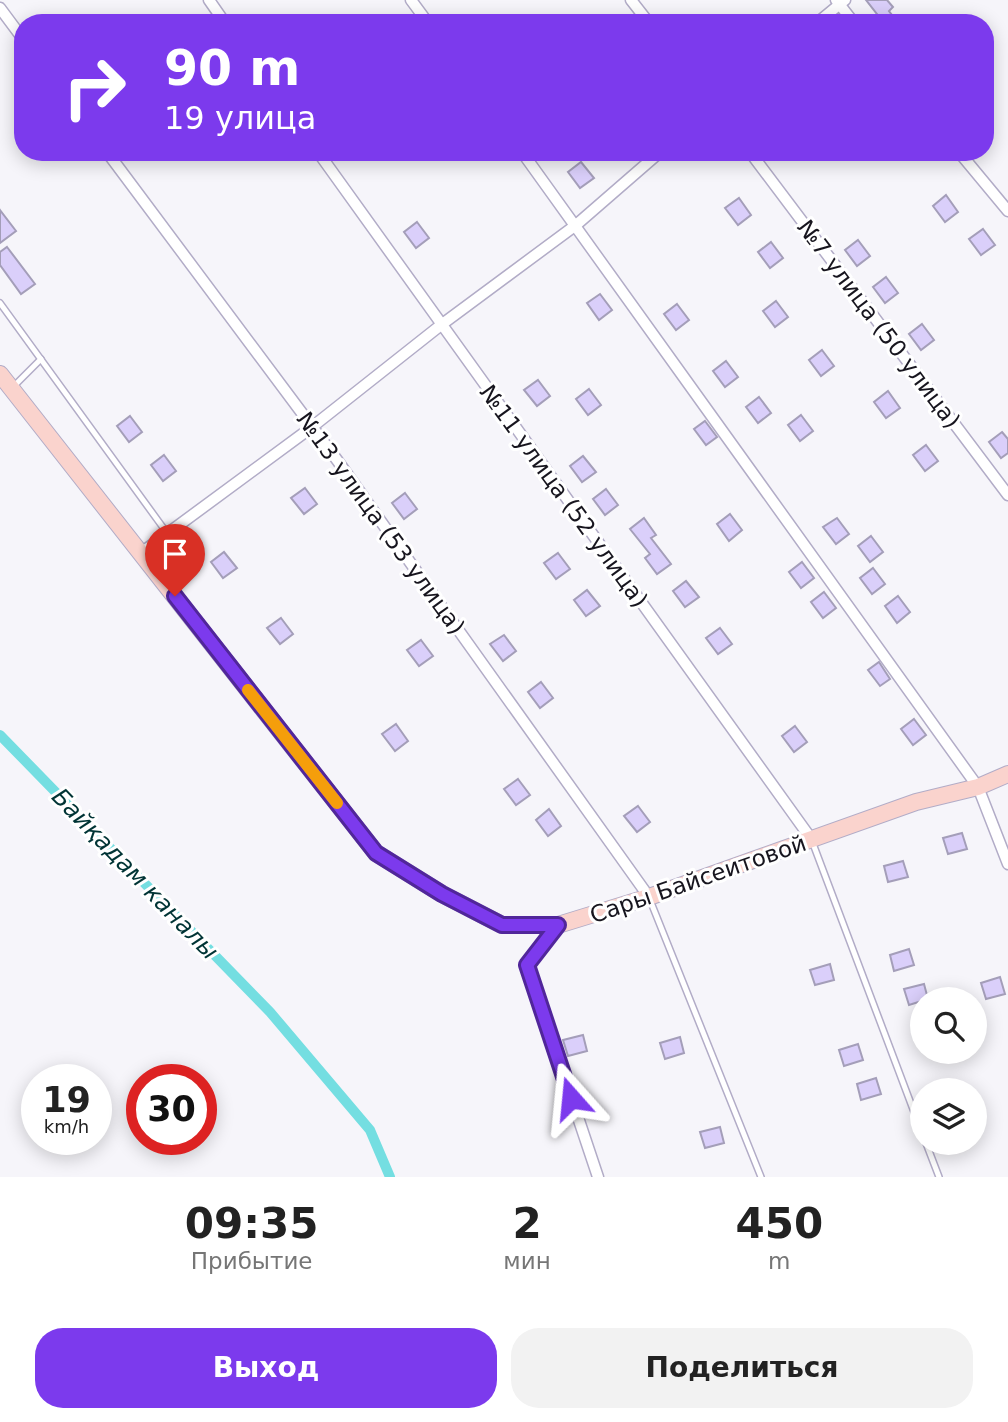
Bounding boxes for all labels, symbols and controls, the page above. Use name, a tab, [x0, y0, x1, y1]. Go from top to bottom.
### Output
text: 90 m	[164, 40, 300, 97]
icon: right	[49, 42, 140, 133]
text: 19 улица	[164, 99, 316, 137]
street label: №7 улица (50 улица)	[792, 215, 966, 433]
street label: №11 улица (52 улица)	[475, 380, 653, 612]
street label: №13 улица (53 улица)	[292, 407, 470, 639]
pin	[145, 524, 205, 596]
icon: arrive	[156, 535, 194, 573]
water label: Байқадам каналы	[46, 783, 224, 965]
street label: Сары Байсеитовой	[587, 830, 809, 928]
map controls	[910, 987, 987, 1155]
button: search	[910, 987, 987, 1064]
position arrow	[534, 1061, 608, 1135]
speed limit sign: 30	[126, 1064, 217, 1155]
button: layers	[910, 1078, 987, 1155]
text: 19	[42, 1080, 91, 1120]
text: km/h	[44, 1116, 89, 1137]
text: 09:35	[185, 1199, 319, 1248]
text: 2	[512, 1199, 542, 1248]
text: 450	[735, 1199, 823, 1248]
text: Прибытие	[191, 1248, 313, 1274]
text: мин	[503, 1248, 551, 1274]
text: m	[768, 1248, 791, 1274]
button: Выход	[35, 1328, 497, 1408]
button: Поделиться	[511, 1328, 973, 1408]

